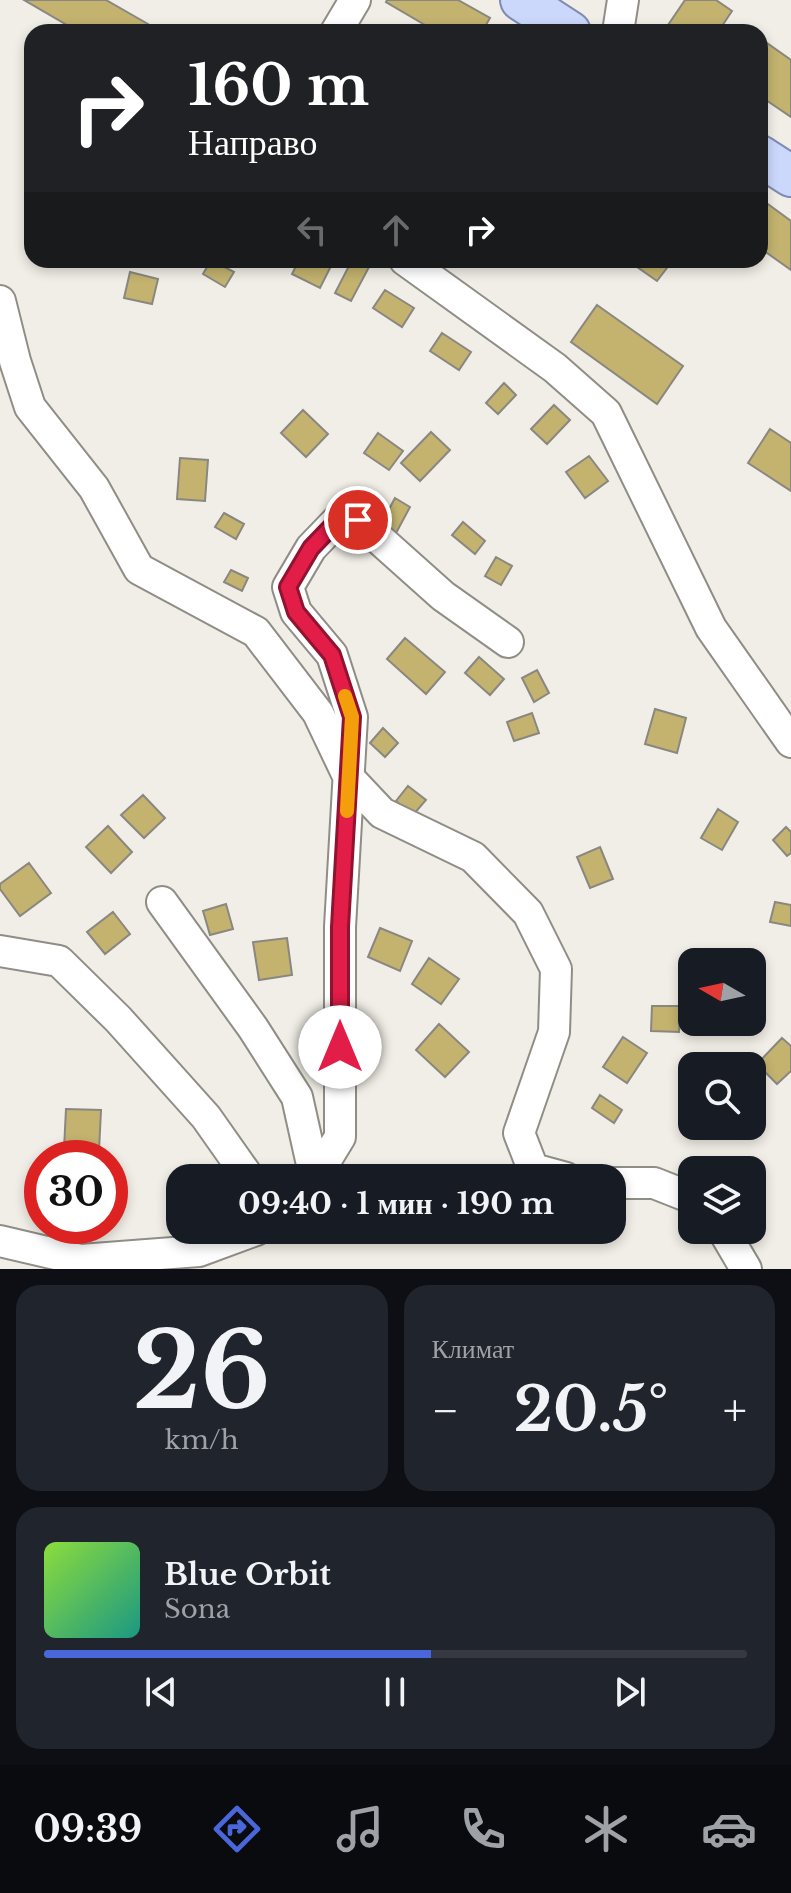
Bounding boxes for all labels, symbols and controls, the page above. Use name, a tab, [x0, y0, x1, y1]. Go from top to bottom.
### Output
text: 160 m	[188, 51, 369, 120]
icon: right	[56, 56, 160, 160]
text: Направо	[188, 120, 318, 165]
icon: left	[290, 208, 334, 252]
icon: ahead	[374, 208, 418, 252]
icon: right	[458, 208, 502, 252]
pin	[324, 486, 392, 554]
icon: arrive	[336, 498, 380, 542]
north arrow	[678, 948, 766, 1036]
map controls	[678, 948, 766, 1244]
position arrow	[298, 1005, 382, 1089]
button: search	[678, 1052, 766, 1140]
speed limit sign: 30	[24, 1140, 128, 1244]
button: layers	[678, 1156, 766, 1244]
text: 09:40 · 1 мин · 190 m	[238, 1185, 554, 1222]
text: 26	[133, 1307, 271, 1436]
text: Климат	[432, 1333, 514, 1365]
text: 20.5°	[514, 1373, 668, 1447]
text: −	[432, 1383, 459, 1438]
text: +	[723, 1383, 747, 1438]
text: km/h	[165, 1424, 239, 1456]
text: Blue Orbit	[164, 1556, 331, 1593]
text: Sona	[164, 1593, 230, 1625]
icon: previous	[139, 1670, 183, 1714]
icon: pause	[373, 1670, 417, 1714]
icon: next	[608, 1670, 652, 1714]
icon: directions	[209, 1801, 265, 1857]
icon: music	[332, 1801, 388, 1857]
icon: phone	[455, 1801, 511, 1857]
icon: climate	[578, 1801, 634, 1857]
icon: car	[701, 1801, 757, 1857]
text: 09:39	[34, 1807, 142, 1852]

